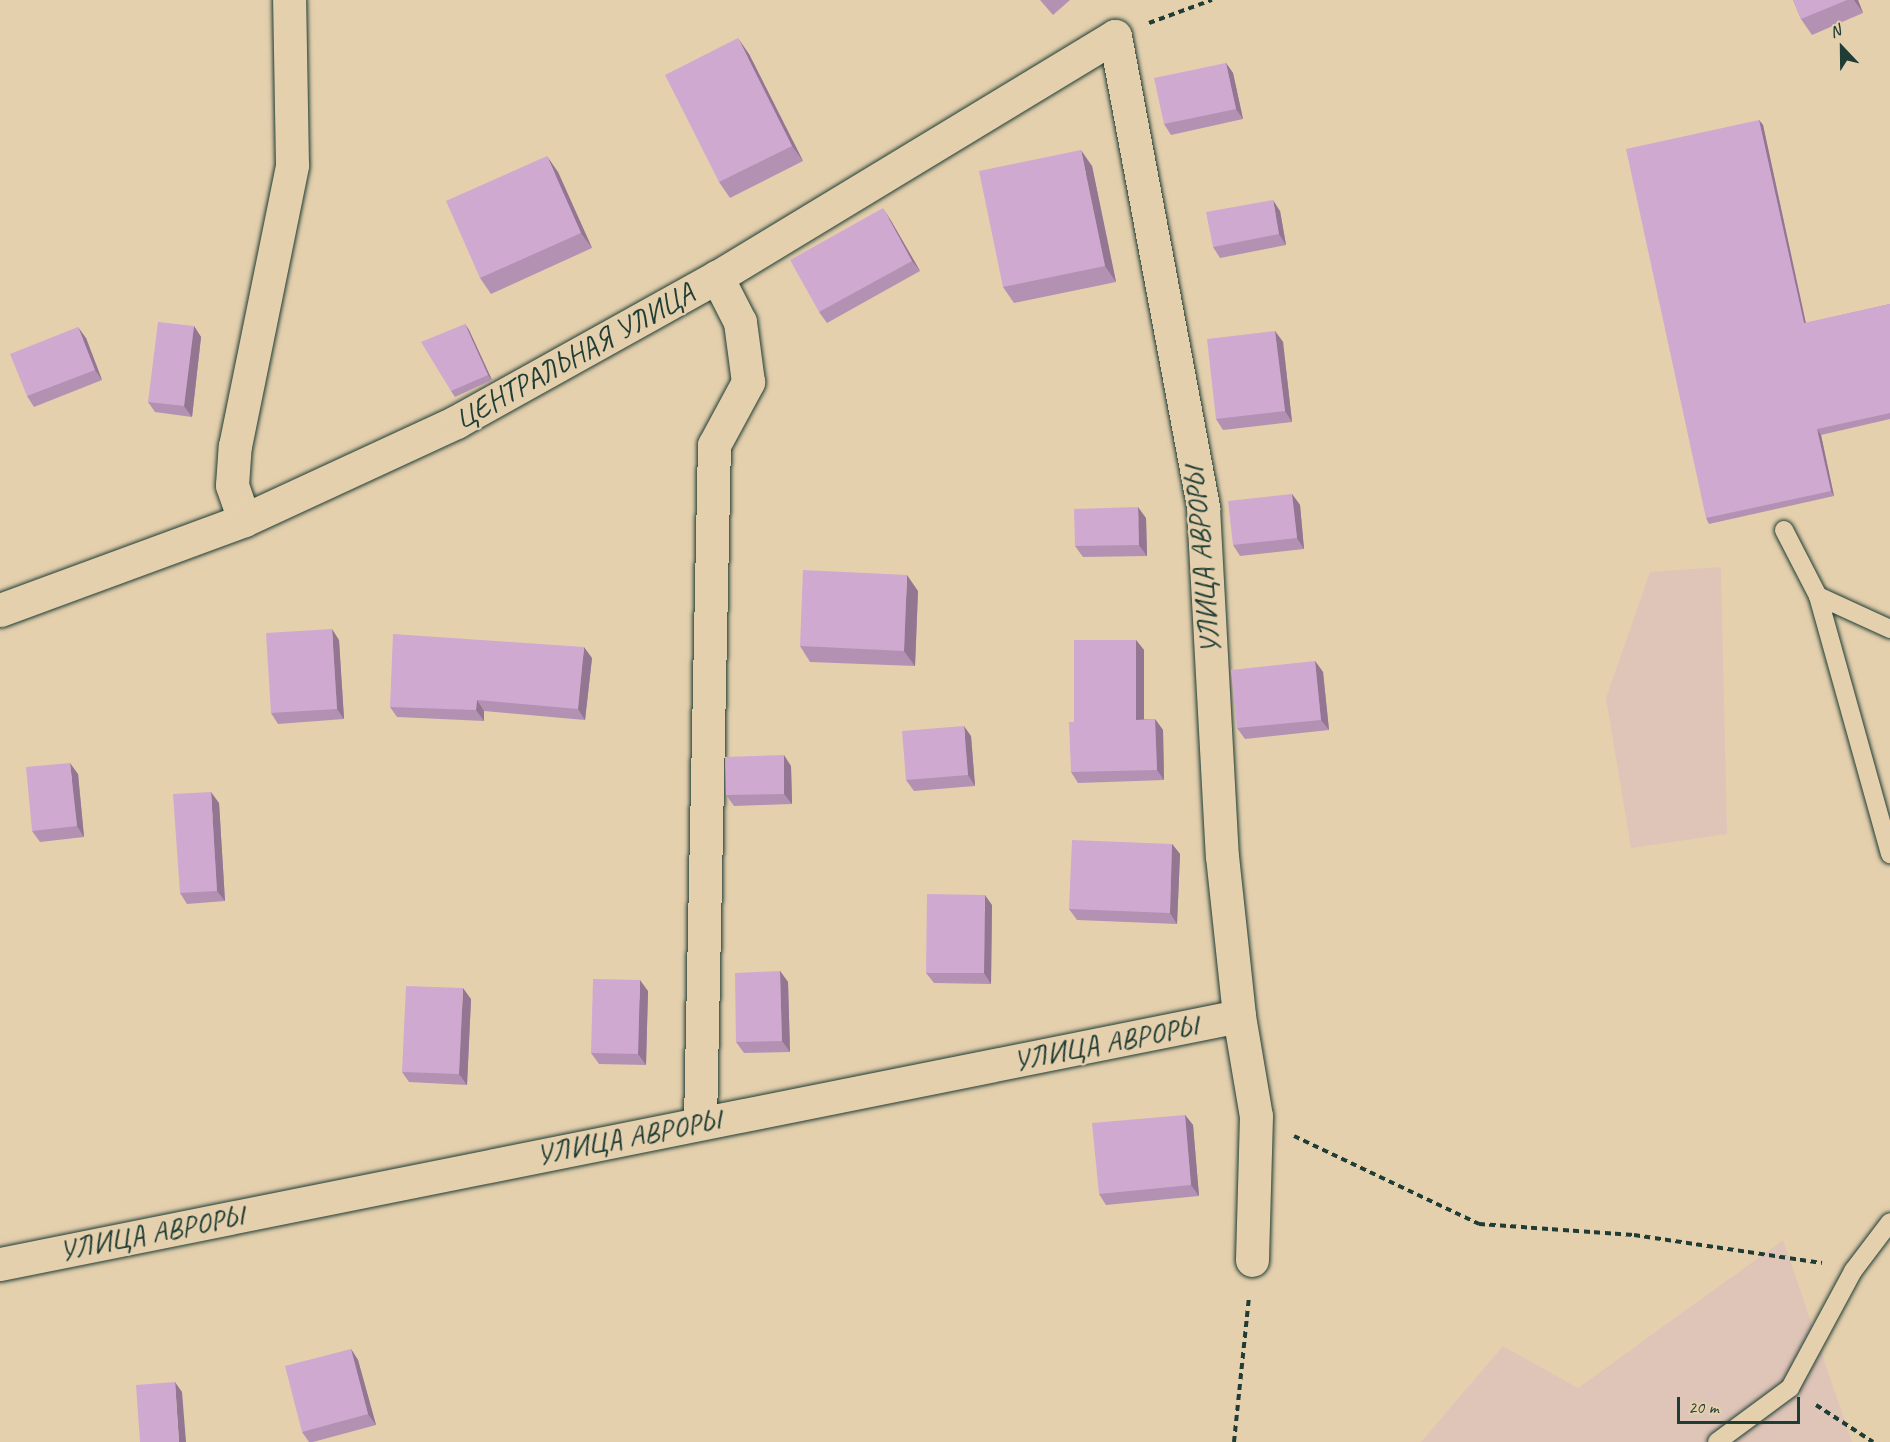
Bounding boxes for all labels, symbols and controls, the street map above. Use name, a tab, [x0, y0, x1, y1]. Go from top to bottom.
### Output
north arrow	[1812, 18, 1872, 78]
text: N	[1827, 20, 1844, 42]
street label: ЦЕНТРАЛЬНАЯ УЛИЦА	[447, 275, 701, 437]
street label: УЛИЦА АВРОРЫ	[1176, 466, 1228, 656]
street label: УЛИЦА АВРОРЫ	[1010, 1007, 1200, 1079]
street label: УЛИЦА АВРОРЫ	[533, 1101, 723, 1173]
street label: УЛИЦА АВРОРЫ	[56, 1197, 246, 1269]
scale bar	[1680, 1385, 1803, 1423]
text: 20 m	[1688, 1396, 1719, 1418]

